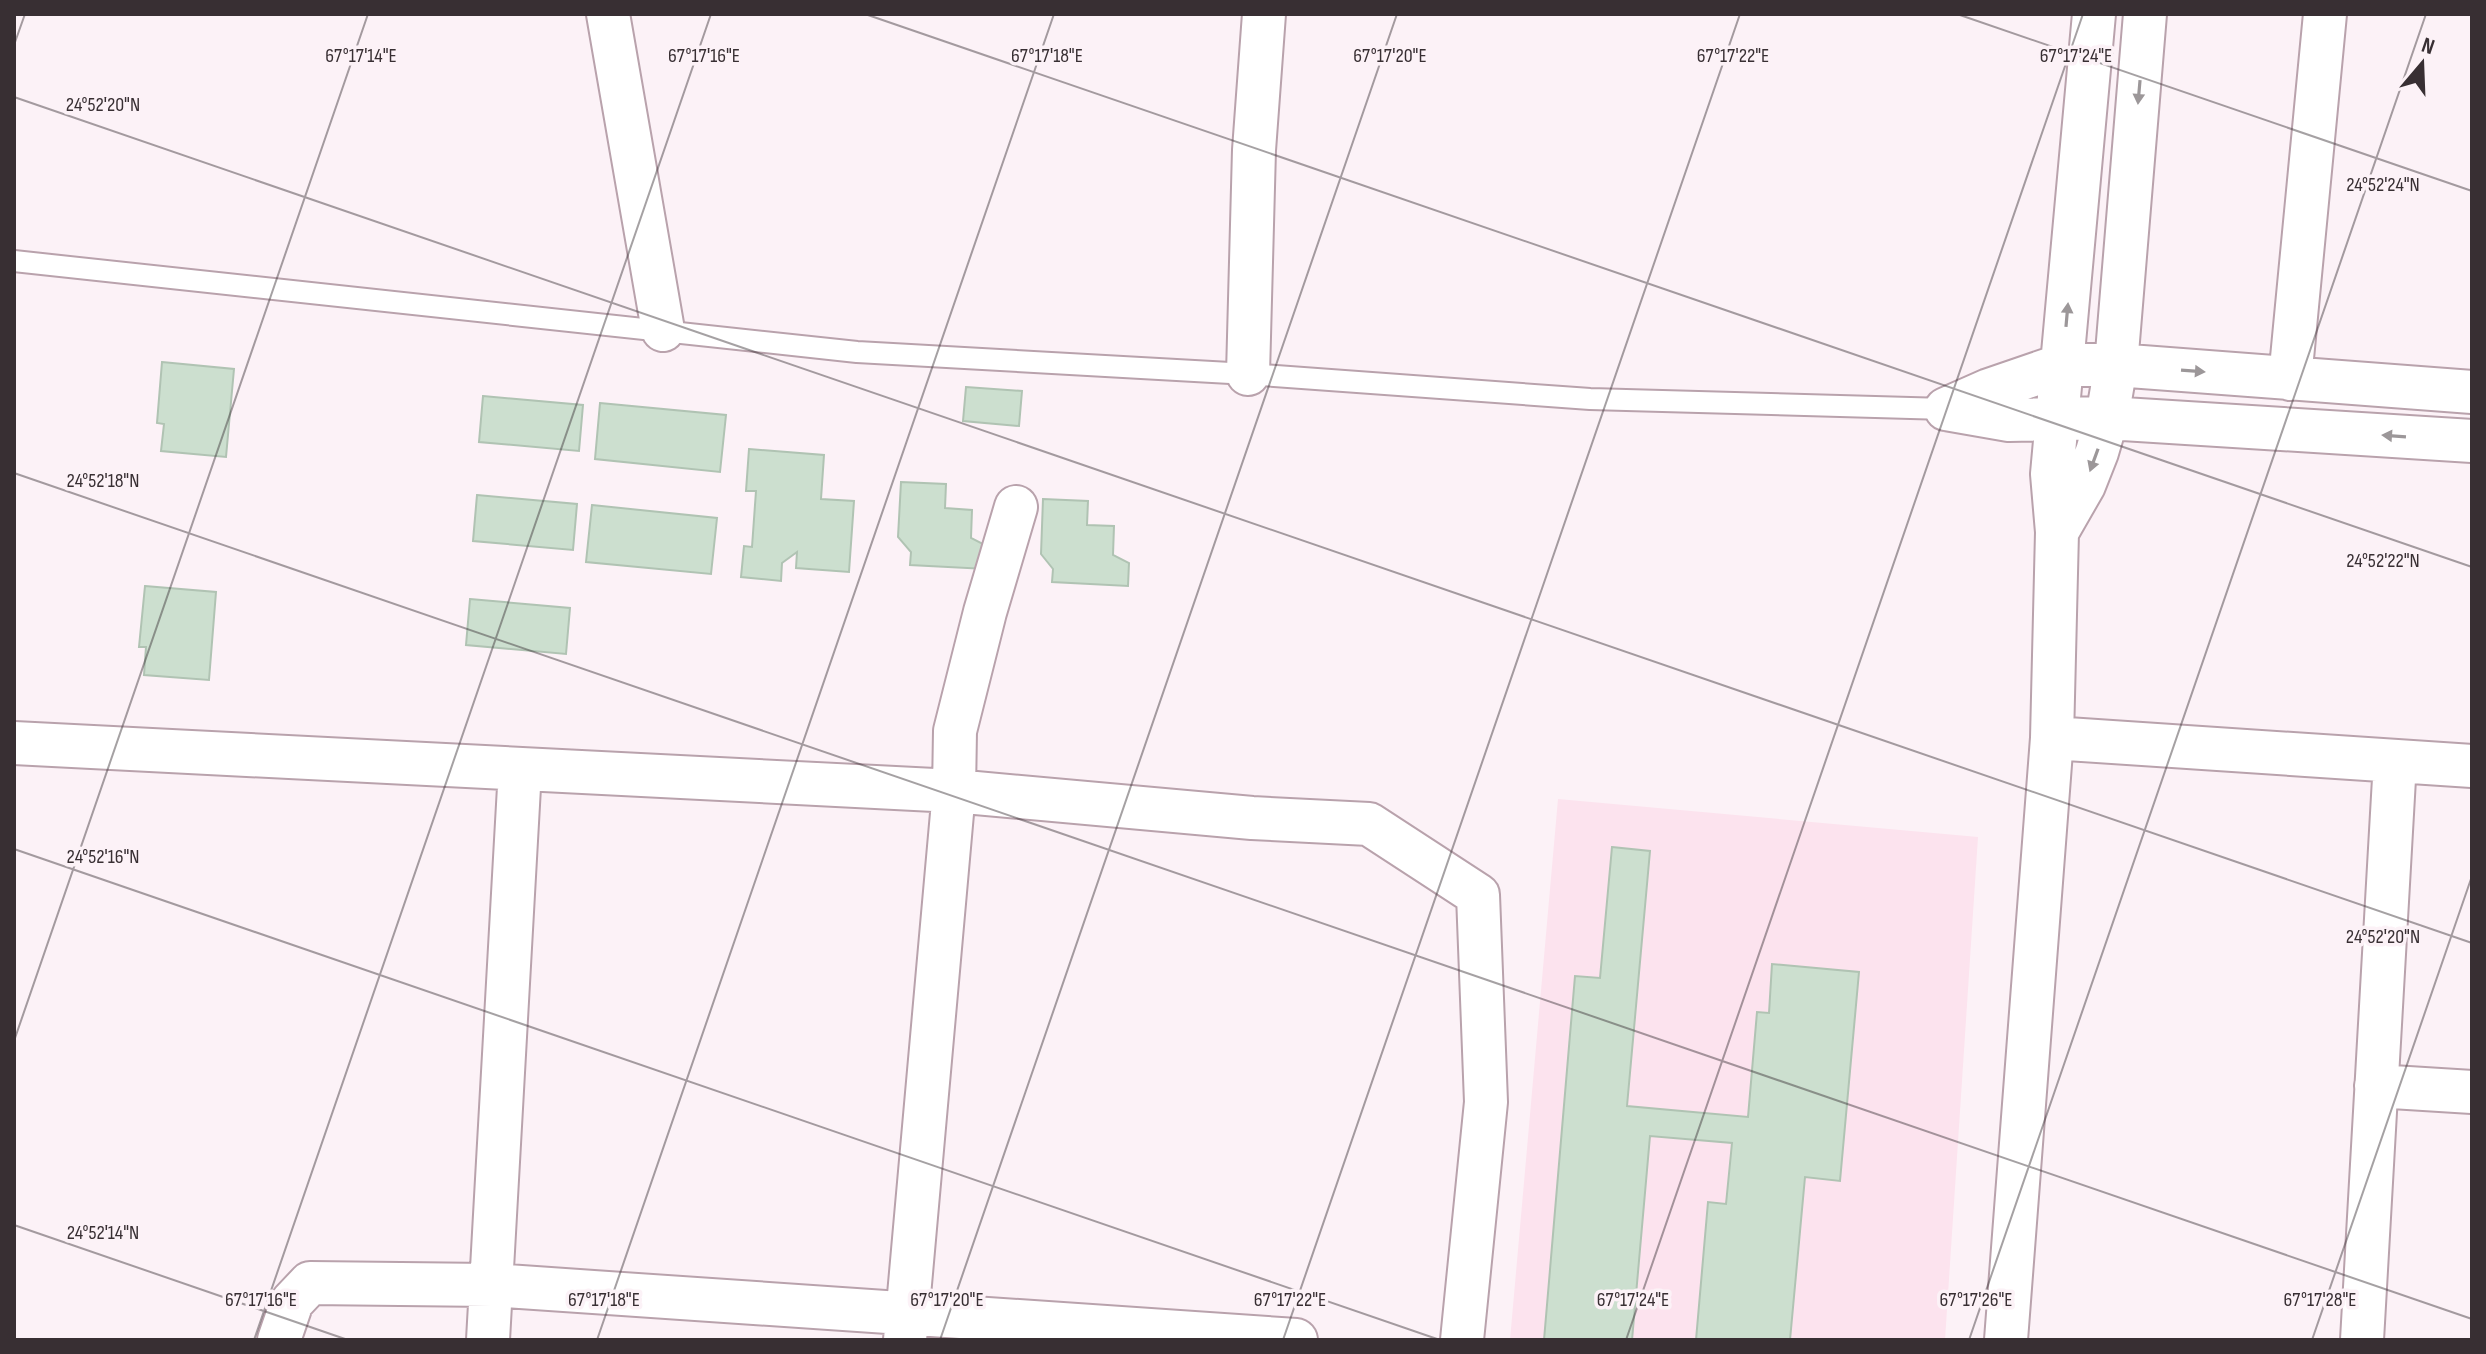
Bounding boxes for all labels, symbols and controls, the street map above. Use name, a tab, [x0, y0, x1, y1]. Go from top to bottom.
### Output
north arrow	[2382, 24, 2462, 104]
text: N	[2418, 32, 2438, 61]
text: 67°17'14"E	[325, 44, 397, 68]
text: 67°17'16"E	[668, 44, 740, 68]
text: 67°17'18"E	[1011, 44, 1083, 68]
text: 67°17'20"E	[1353, 44, 1427, 68]
text: 67°17'22"E	[1697, 44, 1769, 68]
text: 67°17'24"E	[2040, 44, 2112, 68]
one-way arrow	[2132, 80, 2145, 105]
text: 24°52'20"N	[66, 93, 140, 117]
text: 24°52'24"N	[2346, 173, 2420, 197]
one-way arrow	[2060, 302, 2073, 327]
one-way arrow	[2181, 365, 2206, 378]
one-way arrow	[2381, 429, 2406, 442]
one-way arrow	[2087, 448, 2099, 472]
text: 24°52'18"N	[67, 469, 139, 493]
text: 24°52'22"N	[2346, 549, 2420, 573]
text: 24°52'16"N	[67, 845, 139, 869]
text: 24°52'20"N	[2346, 925, 2420, 949]
text: 24°52'14"N	[67, 1221, 139, 1245]
text: 67°17'16"E	[225, 1288, 297, 1312]
text: 67°17'18"E	[568, 1288, 640, 1312]
text: 67°17'20"E	[910, 1288, 984, 1312]
text: 67°17'22"E	[1254, 1288, 1326, 1312]
text: 67°17'24"E	[1597, 1288, 1669, 1312]
text: 67°17'26"E	[1939, 1288, 2013, 1312]
text: 67°17'28"E	[2283, 1288, 2357, 1312]

